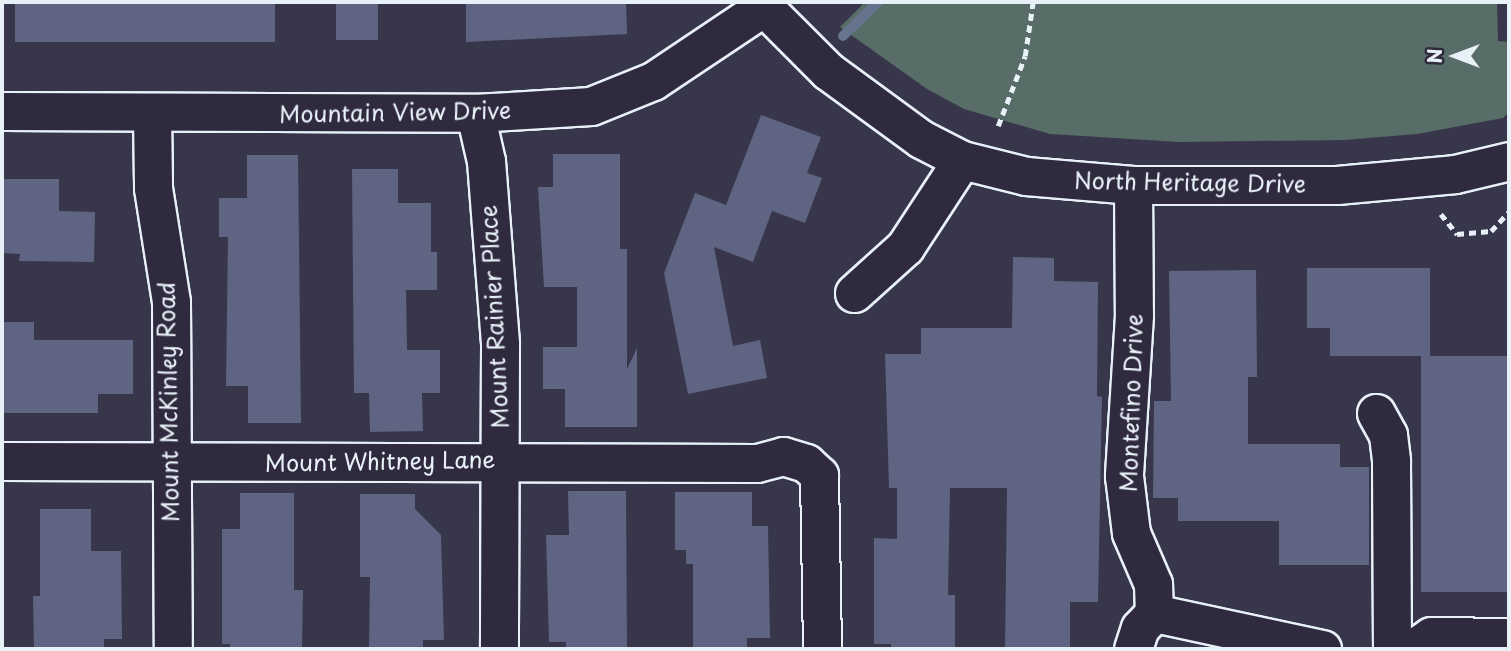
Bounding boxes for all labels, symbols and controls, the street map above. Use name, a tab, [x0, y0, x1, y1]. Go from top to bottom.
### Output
north arrow	[1420, 21, 1490, 91]
text: N	[1420, 48, 1448, 64]
street label: Mountain View Drive	[279, 96, 511, 128]
street label: North Heritage Drive	[1073, 166, 1307, 198]
street label: Mount Rainier Place	[474, 204, 514, 430]
street label: Mount McKinley Road	[152, 281, 184, 523]
street label: Montefino Drive	[1114, 313, 1148, 493]
street label: Mount Whitney Lane	[264, 445, 496, 477]

